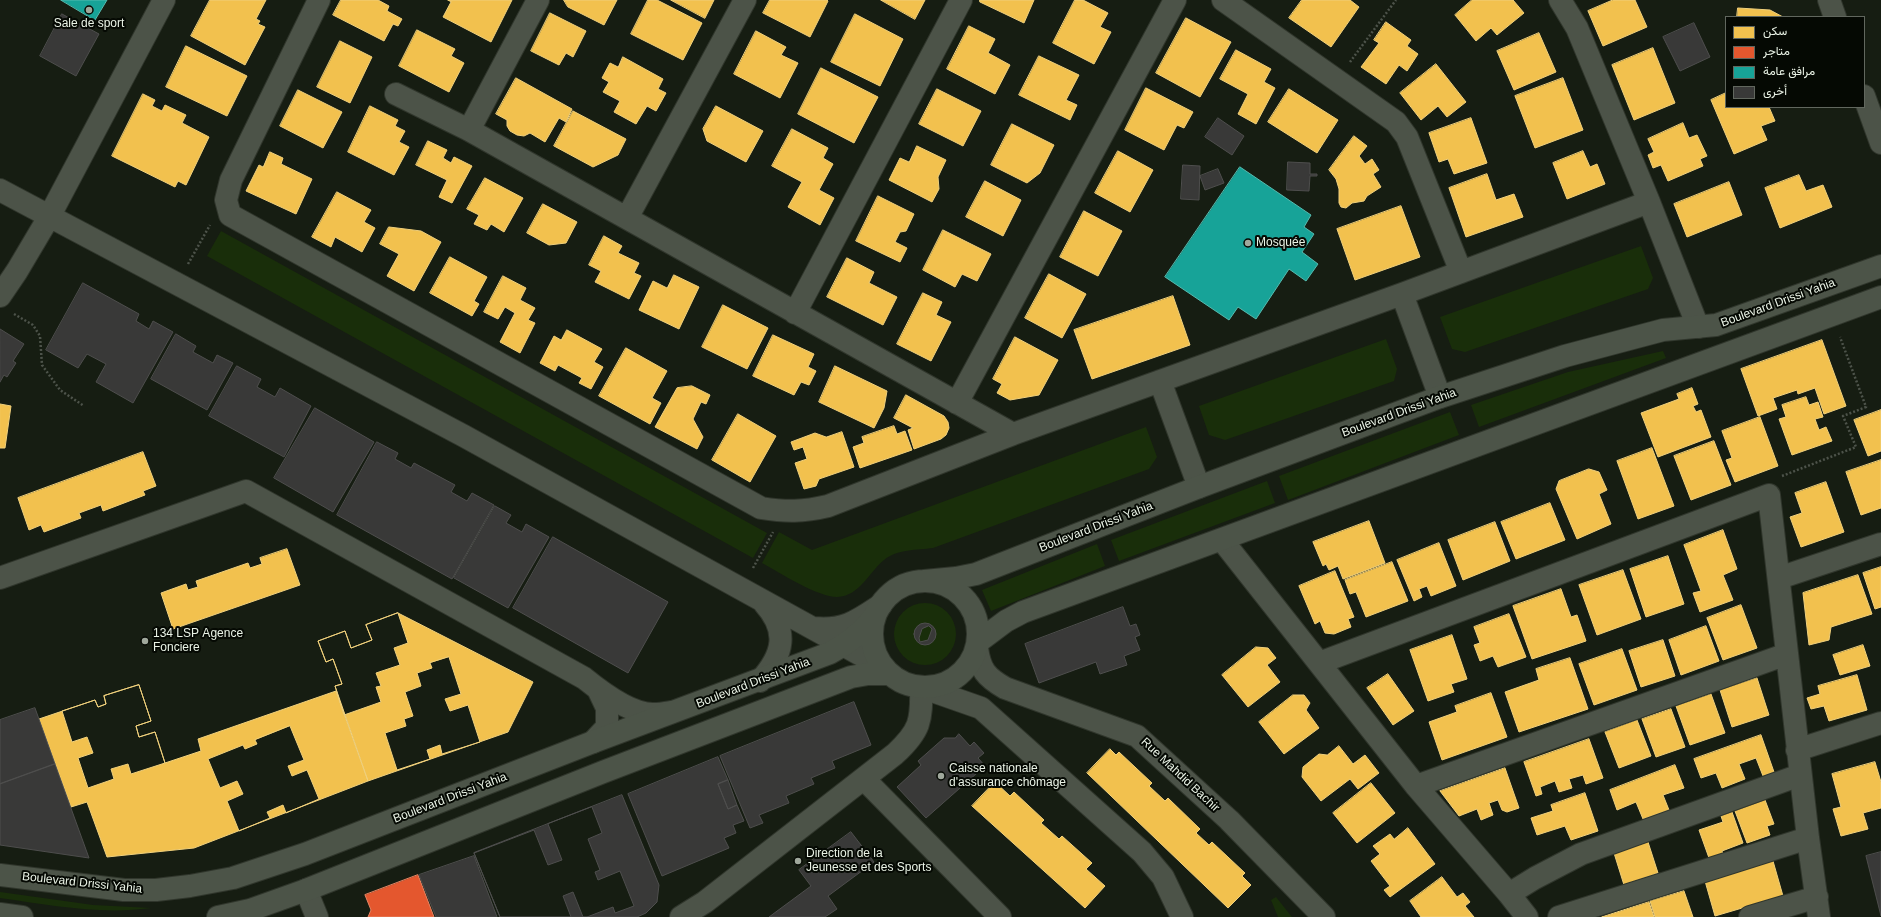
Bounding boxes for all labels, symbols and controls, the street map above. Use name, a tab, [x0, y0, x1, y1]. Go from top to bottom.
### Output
marker: Sale de sport	[84, 5, 94, 15]
legend	[1725, 16, 1865, 108]
place label: Sale de sport	[54, 17, 124, 31]
text: سكن	[1763, 24, 1787, 38]
text: متاجر	[1763, 44, 1790, 58]
text: مرافق عامة	[1763, 64, 1815, 78]
text: أخرى	[1763, 84, 1787, 98]
place label: Mosquée	[1256, 236, 1305, 250]
marker: Mosquée	[1243, 238, 1253, 248]
street label: Boulevard Drissi Yahia	[1719, 276, 1837, 330]
street label: Boulevard Drissi Yahia	[1340, 386, 1458, 440]
street label: Boulevard Drissi Yahia	[1037, 499, 1155, 555]
place label: 134 LSP Agence Fonciere	[153, 627, 243, 655]
marker: 134 LSP Agence Fonciere	[140, 636, 150, 646]
street label: Boulevard Drissi Yahia	[694, 655, 812, 711]
street label: Rue Mahdid Bachir	[1138, 735, 1222, 815]
place label: Caisse nationale d'assurance chômage	[949, 762, 1066, 790]
street label: Boulevard Drissi Yahia	[391, 770, 509, 826]
marker: Caisse nationale d'assurance chômage	[936, 771, 946, 781]
place label: Direction de la Jeunesse et des Sports	[806, 847, 931, 875]
marker: Direction de la Jeunesse et des Sports	[793, 856, 803, 866]
street label: Boulevard Drissi Yahia	[21, 870, 143, 896]

